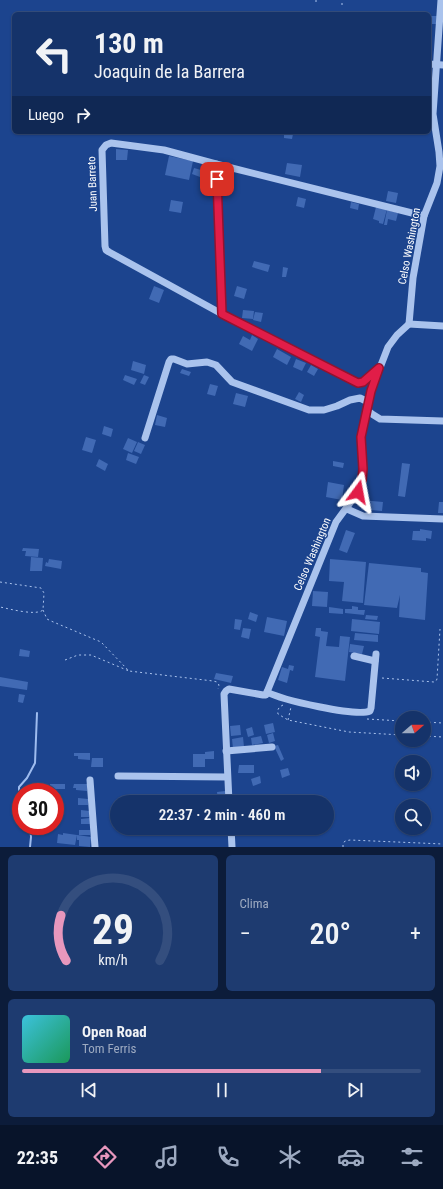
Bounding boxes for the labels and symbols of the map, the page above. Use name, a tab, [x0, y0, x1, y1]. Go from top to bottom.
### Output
street label: Juan Barreto	[85, 156, 100, 212]
pin	[200, 162, 234, 196]
street label: Celso Washington	[396, 207, 423, 286]
position arrow	[337, 471, 379, 513]
street label: Celso Washington	[291, 516, 334, 593]
north arrow	[395, 711, 431, 747]
speed limit sign: 30	[12, 783, 64, 835]

